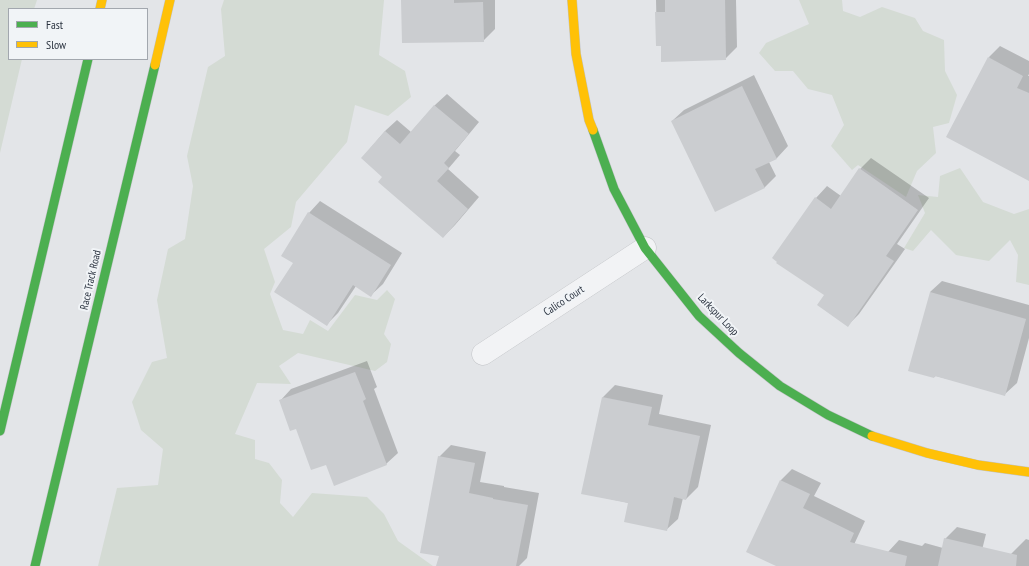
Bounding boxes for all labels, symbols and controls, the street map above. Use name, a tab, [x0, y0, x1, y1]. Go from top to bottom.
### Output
legend	[8, 8, 148, 60]
text: Fast	[46, 17, 63, 32]
text: Slow	[46, 37, 66, 52]
street label: Race Track Road	[78, 249, 104, 311]
street label: Calico Court	[541, 283, 587, 319]
street label: Larkspur Loop	[695, 291, 741, 339]

